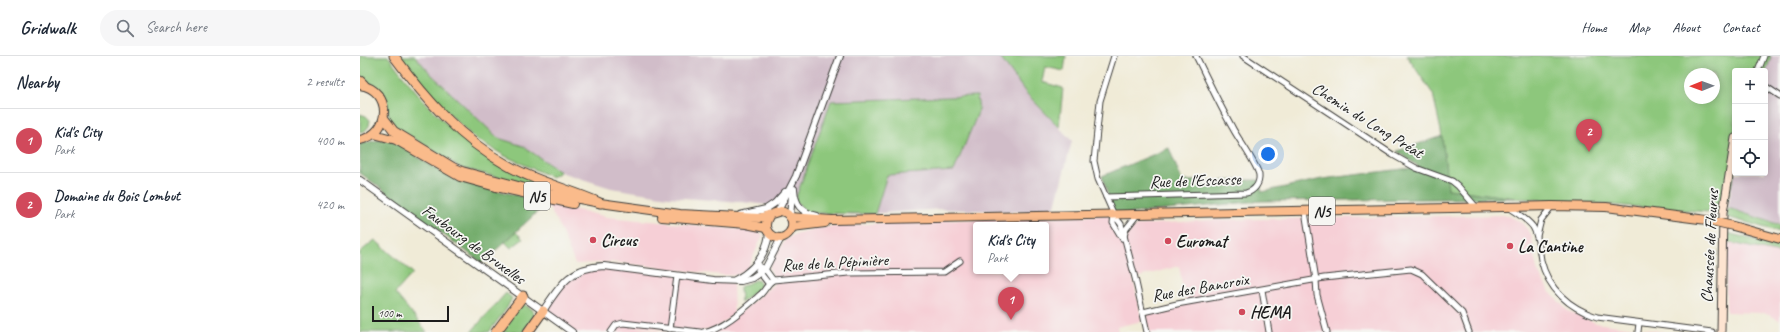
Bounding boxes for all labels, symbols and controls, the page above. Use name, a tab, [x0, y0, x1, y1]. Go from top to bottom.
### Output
search box	[100, 10, 380, 46]
text: Gridwalk	[20, 16, 76, 40]
icon: search	[114, 17, 136, 39]
text: Search here	[146, 18, 207, 37]
text: Home	[1581, 19, 1607, 36]
text: Map	[1629, 19, 1650, 36]
text: About	[1672, 19, 1700, 36]
text: Contact	[1722, 19, 1760, 36]
north arrow	[1684, 68, 1720, 104]
map controls	[1732, 68, 1768, 176]
button: +	[1732, 68, 1768, 104]
text: Nearby	[16, 72, 59, 93]
text: 2 results	[306, 74, 344, 90]
street label: Chemin du Long Préat	[1308, 78, 1429, 164]
button: −	[1732, 104, 1768, 140]
pin: 2	[1576, 119, 1602, 152]
text: Kid's City	[54, 123, 102, 142]
text: 1	[26, 133, 32, 149]
text: 400 m	[316, 133, 344, 149]
button: locate	[1732, 140, 1768, 176]
text: Park	[54, 142, 75, 158]
your location	[1258, 144, 1278, 164]
street label: Rue de l'Escasse	[1149, 168, 1242, 193]
road number: N5	[524, 182, 550, 210]
text: Domaine du Bois Lombut	[54, 187, 180, 206]
street label: Chaussée de Fleurus	[1696, 187, 1723, 303]
text: 2	[26, 197, 32, 213]
text: 420 m	[316, 197, 344, 213]
road number: N5	[1309, 197, 1335, 225]
street label: Faubourg de Bruxelles	[418, 200, 531, 290]
text: Park	[54, 206, 75, 222]
popup	[973, 222, 1049, 274]
place label: Circus	[601, 230, 639, 251]
text: Kid's City	[987, 231, 1035, 250]
place label: Euromat	[1176, 231, 1229, 252]
marker: Circus	[588, 235, 598, 245]
marker: Euromat	[1163, 236, 1173, 246]
place label: La Cantine	[1518, 236, 1585, 257]
marker: La Cantine	[1505, 241, 1515, 251]
street label: Rue de la Pépinière	[781, 249, 890, 276]
text: Park	[987, 250, 1008, 266]
street label: Rue des Bancroix	[1150, 268, 1251, 306]
pin: 1	[998, 287, 1024, 320]
place label: HEMA	[1250, 302, 1291, 323]
scale bar	[372, 304, 449, 323]
text: 100 m	[378, 306, 402, 320]
marker: HEMA	[1237, 307, 1247, 317]

